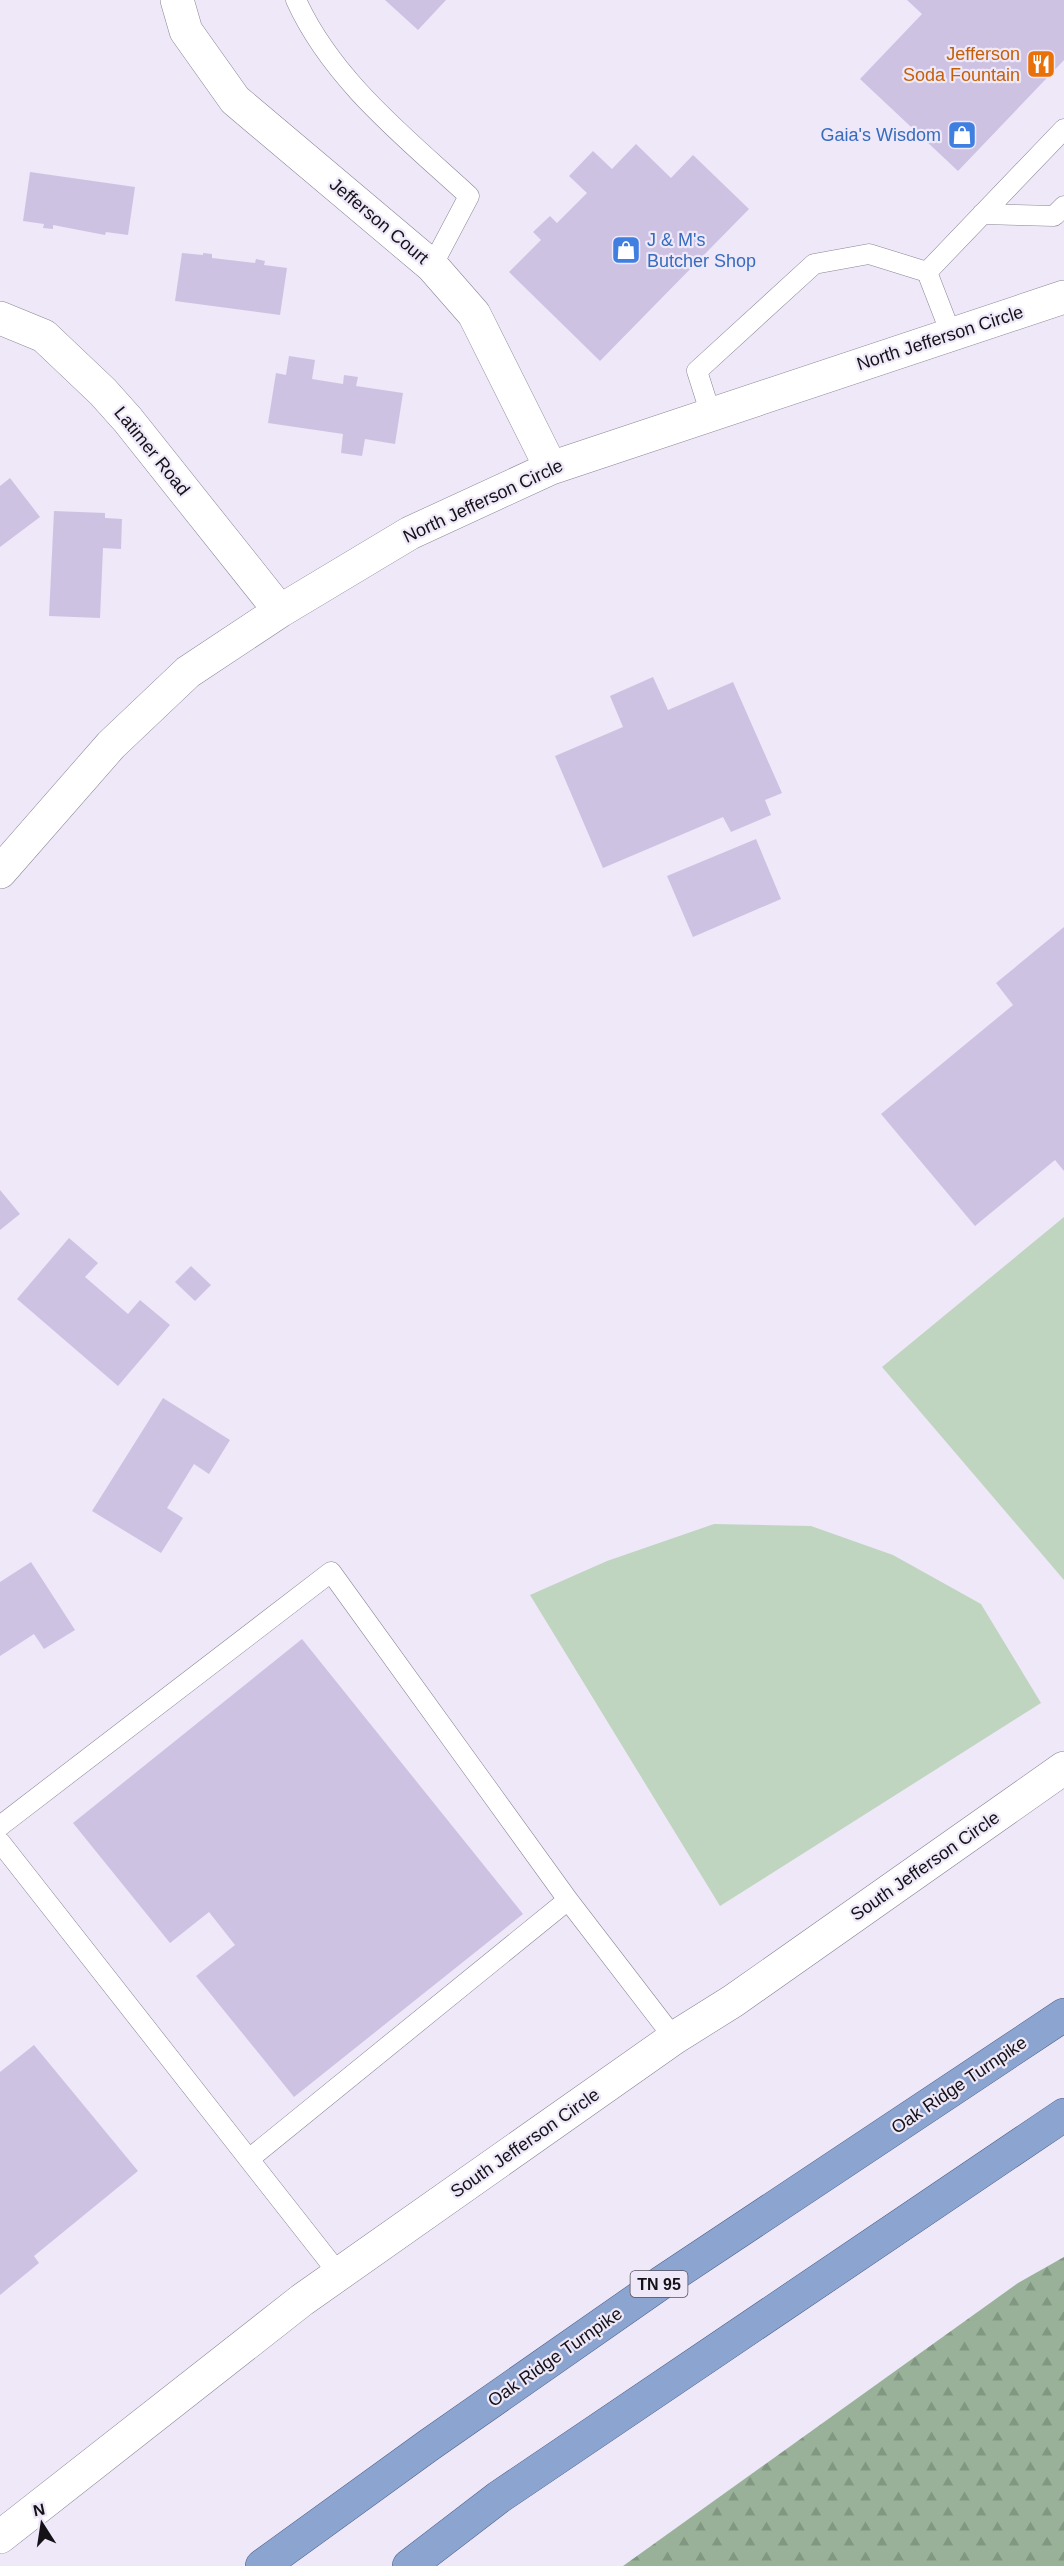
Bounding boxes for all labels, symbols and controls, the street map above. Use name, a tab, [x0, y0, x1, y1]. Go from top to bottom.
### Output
place label: Jefferson Soda Fountain	[903, 44, 1020, 85]
restaurant icon: Jefferson Soda Fountain	[1025, 48, 1057, 80]
shop icon: Gaia's Wisdom	[946, 119, 978, 151]
place label: Gaia's Wisdom	[821, 125, 941, 145]
street label: Jefferson Court	[326, 174, 432, 268]
place label: J & M's Butcher Shop	[647, 230, 756, 271]
shop icon: J & M's Butcher Shop	[610, 234, 642, 266]
street label: North Jefferson Circle	[854, 302, 1026, 374]
street label: Latimer Road	[110, 403, 194, 499]
street label: North Jefferson Circle	[400, 455, 566, 547]
street label: South Jefferson Circle	[847, 1807, 1003, 1925]
street label: Oak Ridge Turnpike	[887, 2032, 1031, 2138]
street label: South Jefferson Circle	[447, 2084, 603, 2202]
road number: TN 95	[630, 2271, 688, 2297]
street label: Oak Ridge Turnpike	[484, 2303, 626, 2411]
north arrow	[12, 2494, 72, 2554]
text: N	[32, 2500, 46, 2519]

